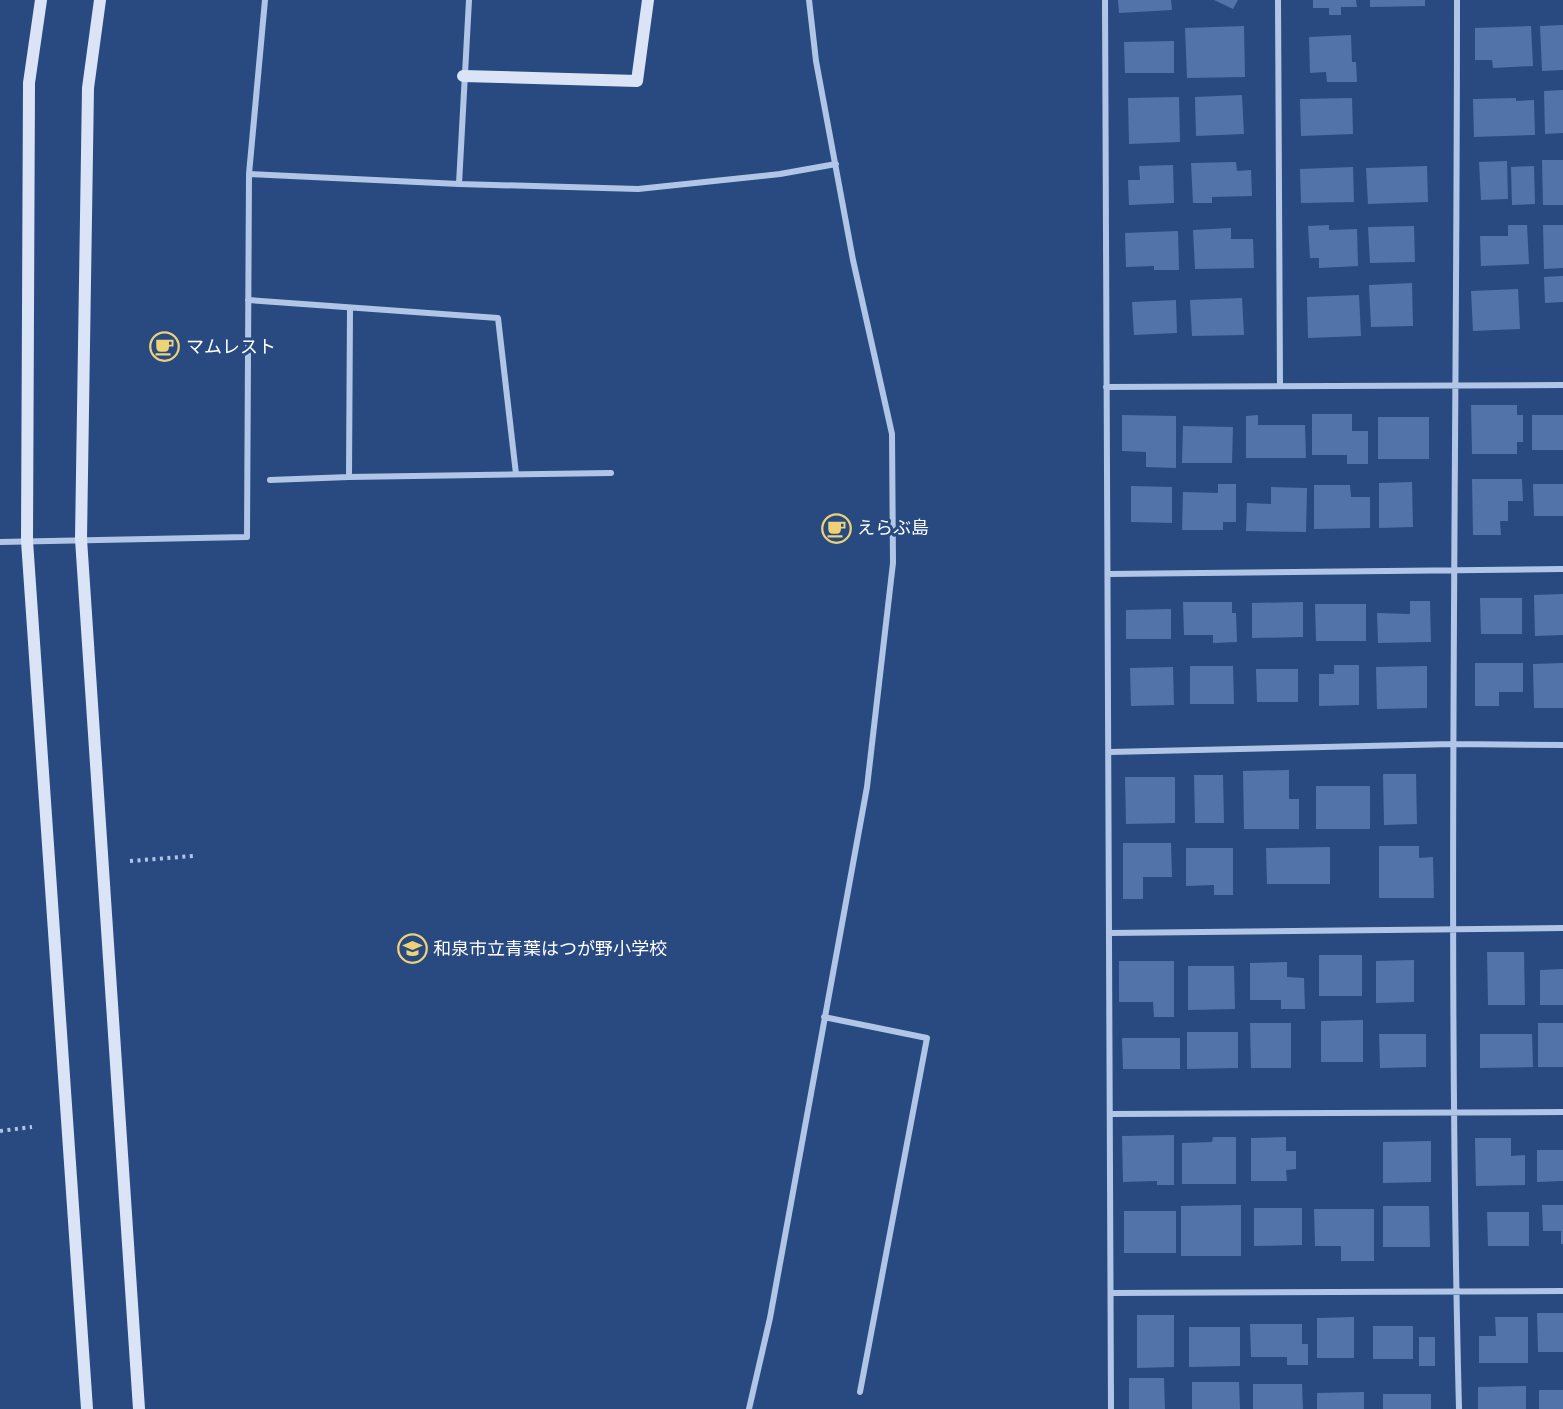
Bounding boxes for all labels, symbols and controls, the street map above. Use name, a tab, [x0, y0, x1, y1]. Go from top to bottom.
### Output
cafe icon: マムレスト	[149, 331, 181, 363]
place label: マムレスト	[186, 335, 276, 357]
cafe icon: えらぶ島	[820, 512, 852, 544]
place label: えらぶ島	[857, 516, 929, 538]
school or university icon: 和泉市立青葉はつが野小学校	[396, 933, 428, 965]
place label: 和泉市立青葉はつが野小学校	[433, 937, 667, 959]

